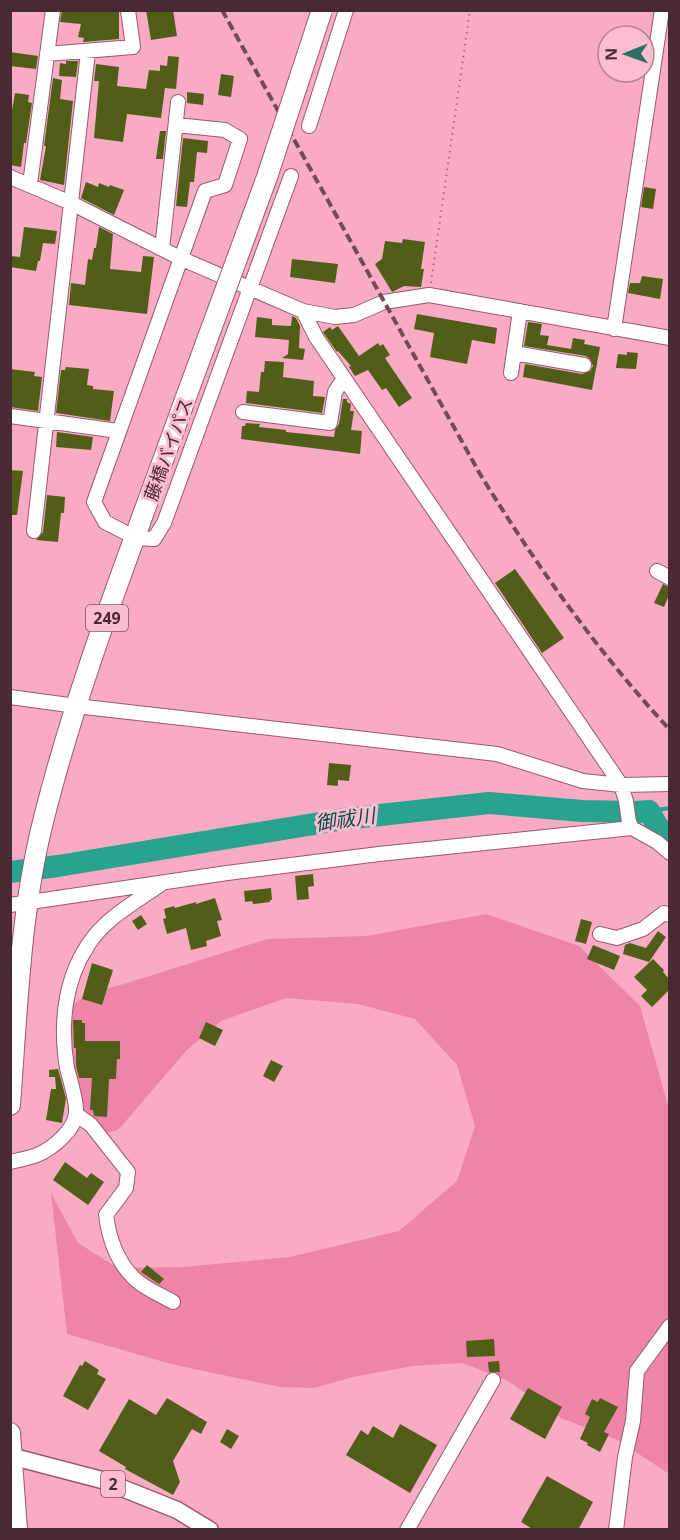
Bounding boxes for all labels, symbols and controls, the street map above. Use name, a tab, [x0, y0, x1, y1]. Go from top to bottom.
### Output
north arrow	[596, 24, 656, 84]
text: N	[600, 48, 622, 61]
street label: 藤橋バイパス	[138, 394, 198, 504]
road number: 249	[86, 605, 128, 631]
water label: 御祓川	[313, 801, 379, 837]
road number: 2	[101, 1471, 125, 1497]

